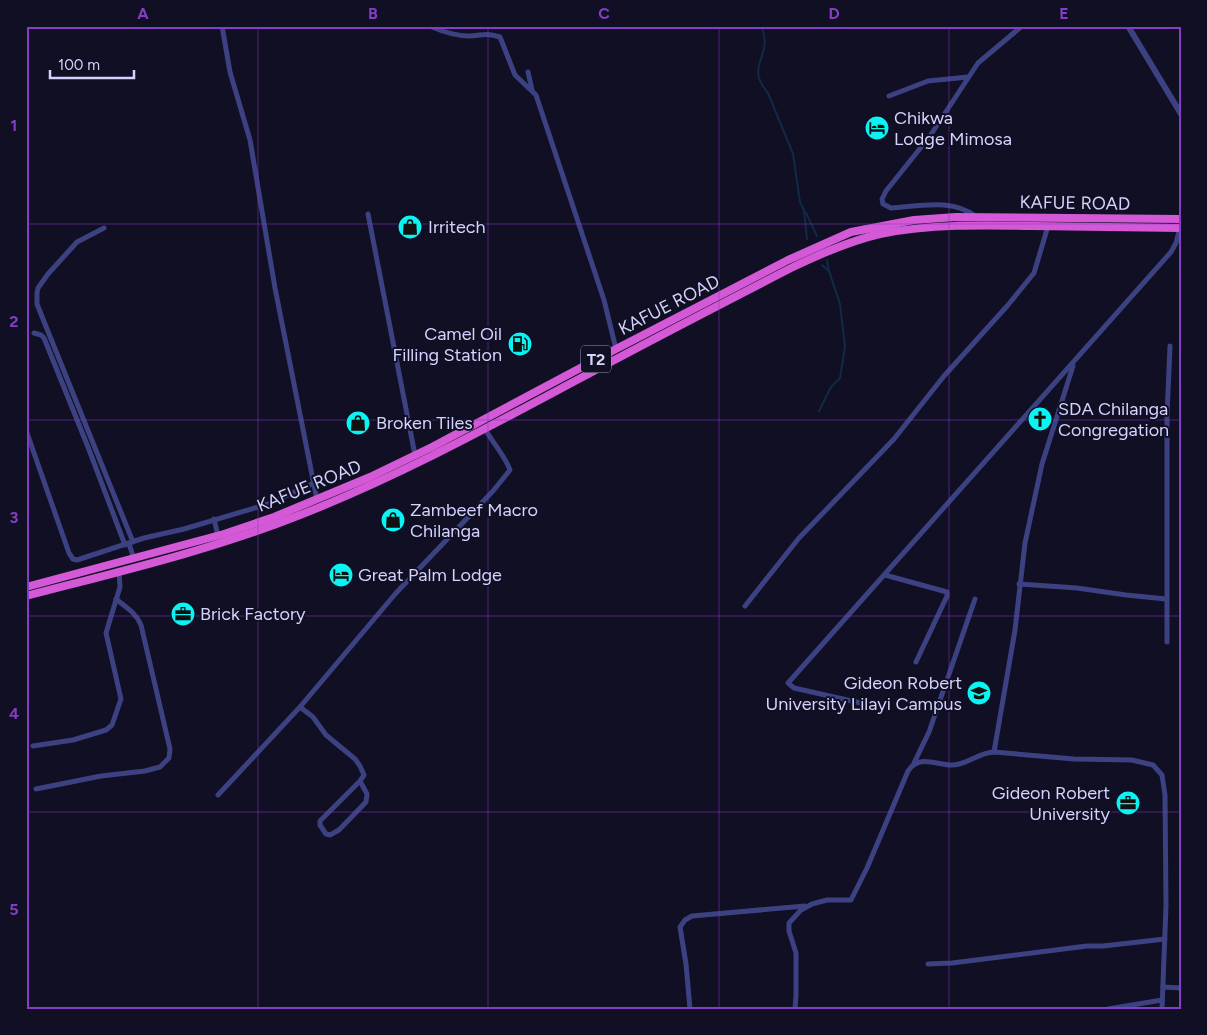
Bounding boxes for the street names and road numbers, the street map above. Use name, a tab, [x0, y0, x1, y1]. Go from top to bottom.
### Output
street label: KAFUE ROAD	[1020, 191, 1130, 215]
street label: KAFUE ROAD	[615, 270, 723, 340]
road number: T2	[581, 346, 611, 372]
street label: KAFUE ROAD	[254, 455, 364, 517]

